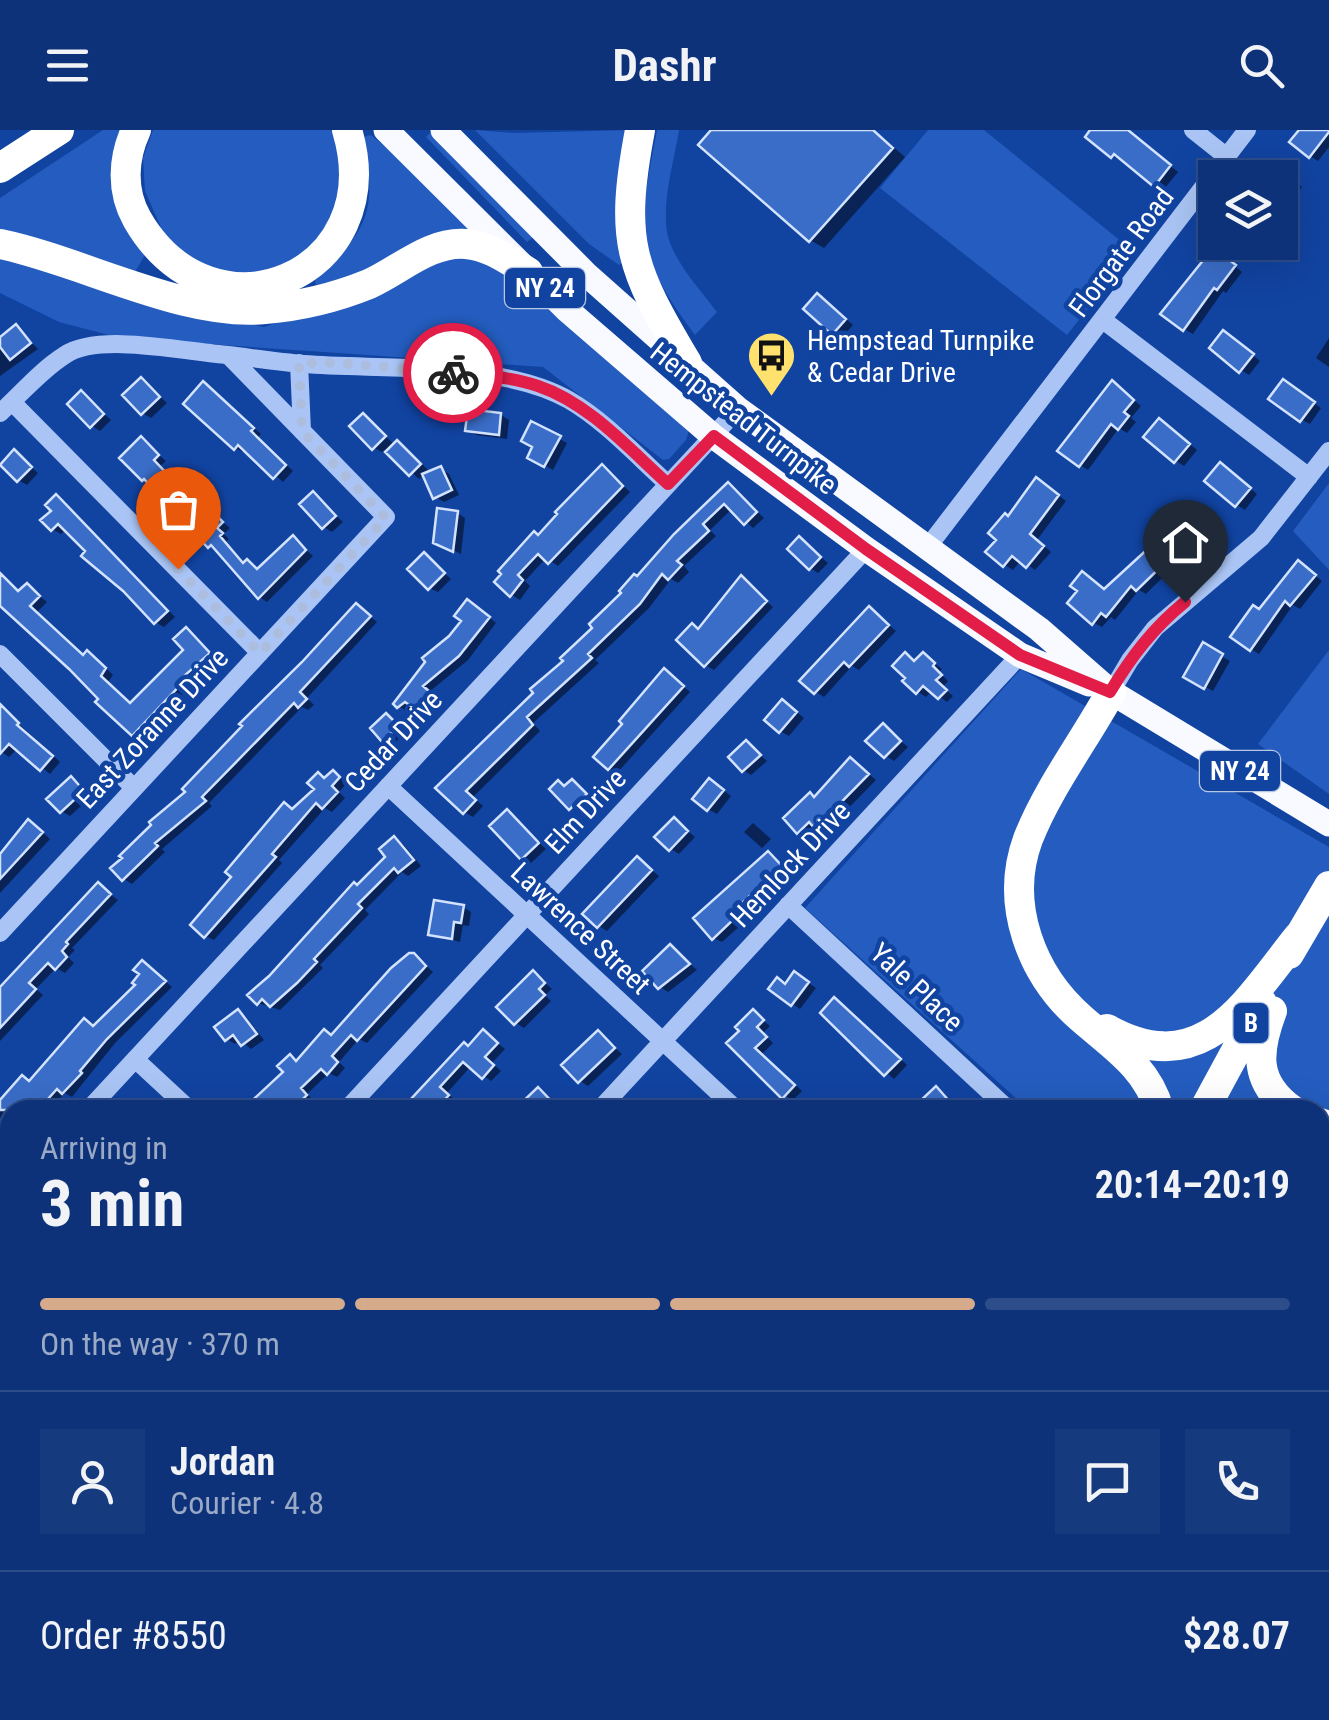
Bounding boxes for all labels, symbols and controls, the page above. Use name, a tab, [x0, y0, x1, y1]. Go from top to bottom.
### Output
icon: menu	[40, 38, 95, 93]
icon: search	[1234, 38, 1289, 93]
text: Dashr	[612, 39, 717, 92]
map controls	[1198, 160, 1298, 260]
button: layers	[1198, 160, 1298, 260]
street label: Florgate Road	[1062, 181, 1181, 324]
road number: NY 24	[505, 268, 585, 308]
courier	[403, 323, 503, 423]
place label: Hempstead Turnpike & Cedar Drive	[807, 324, 1034, 389]
bus stop icon: Hempstead Turnpike & Cedar Drive	[746, 330, 798, 398]
street label: Hempstead Turnpike	[644, 335, 843, 501]
icon: bike	[426, 346, 481, 401]
pin	[136, 467, 221, 570]
icon: bag	[151, 482, 206, 537]
pin	[1143, 500, 1228, 603]
icon: home	[1158, 515, 1213, 570]
street label: East Zoranne Drive	[70, 641, 235, 815]
street label: Cedar Drive	[338, 684, 449, 799]
road number: NY 24	[1200, 751, 1280, 791]
street label: Elm Drive	[538, 762, 633, 861]
street label: Hemlock Drive	[724, 795, 857, 934]
street label: Lawrence Street	[504, 856, 657, 1001]
street label: Yale Place	[864, 936, 970, 1038]
road number: B	[1234, 1003, 1268, 1043]
text: Arriving in	[40, 1129, 168, 1167]
text: 20:14–20:19	[1095, 1163, 1290, 1207]
text: 3 min	[40, 1166, 184, 1242]
text: On the way · 370 m	[40, 1325, 280, 1363]
button: person	[40, 1429, 145, 1534]
button: chat	[1055, 1429, 1160, 1534]
button: phone	[1185, 1429, 1290, 1534]
text: Jordan	[170, 1440, 275, 1484]
text: Courier · 4.8	[170, 1484, 324, 1522]
text: Order #8550	[40, 1614, 227, 1658]
text: $28.07	[1183, 1614, 1290, 1658]

